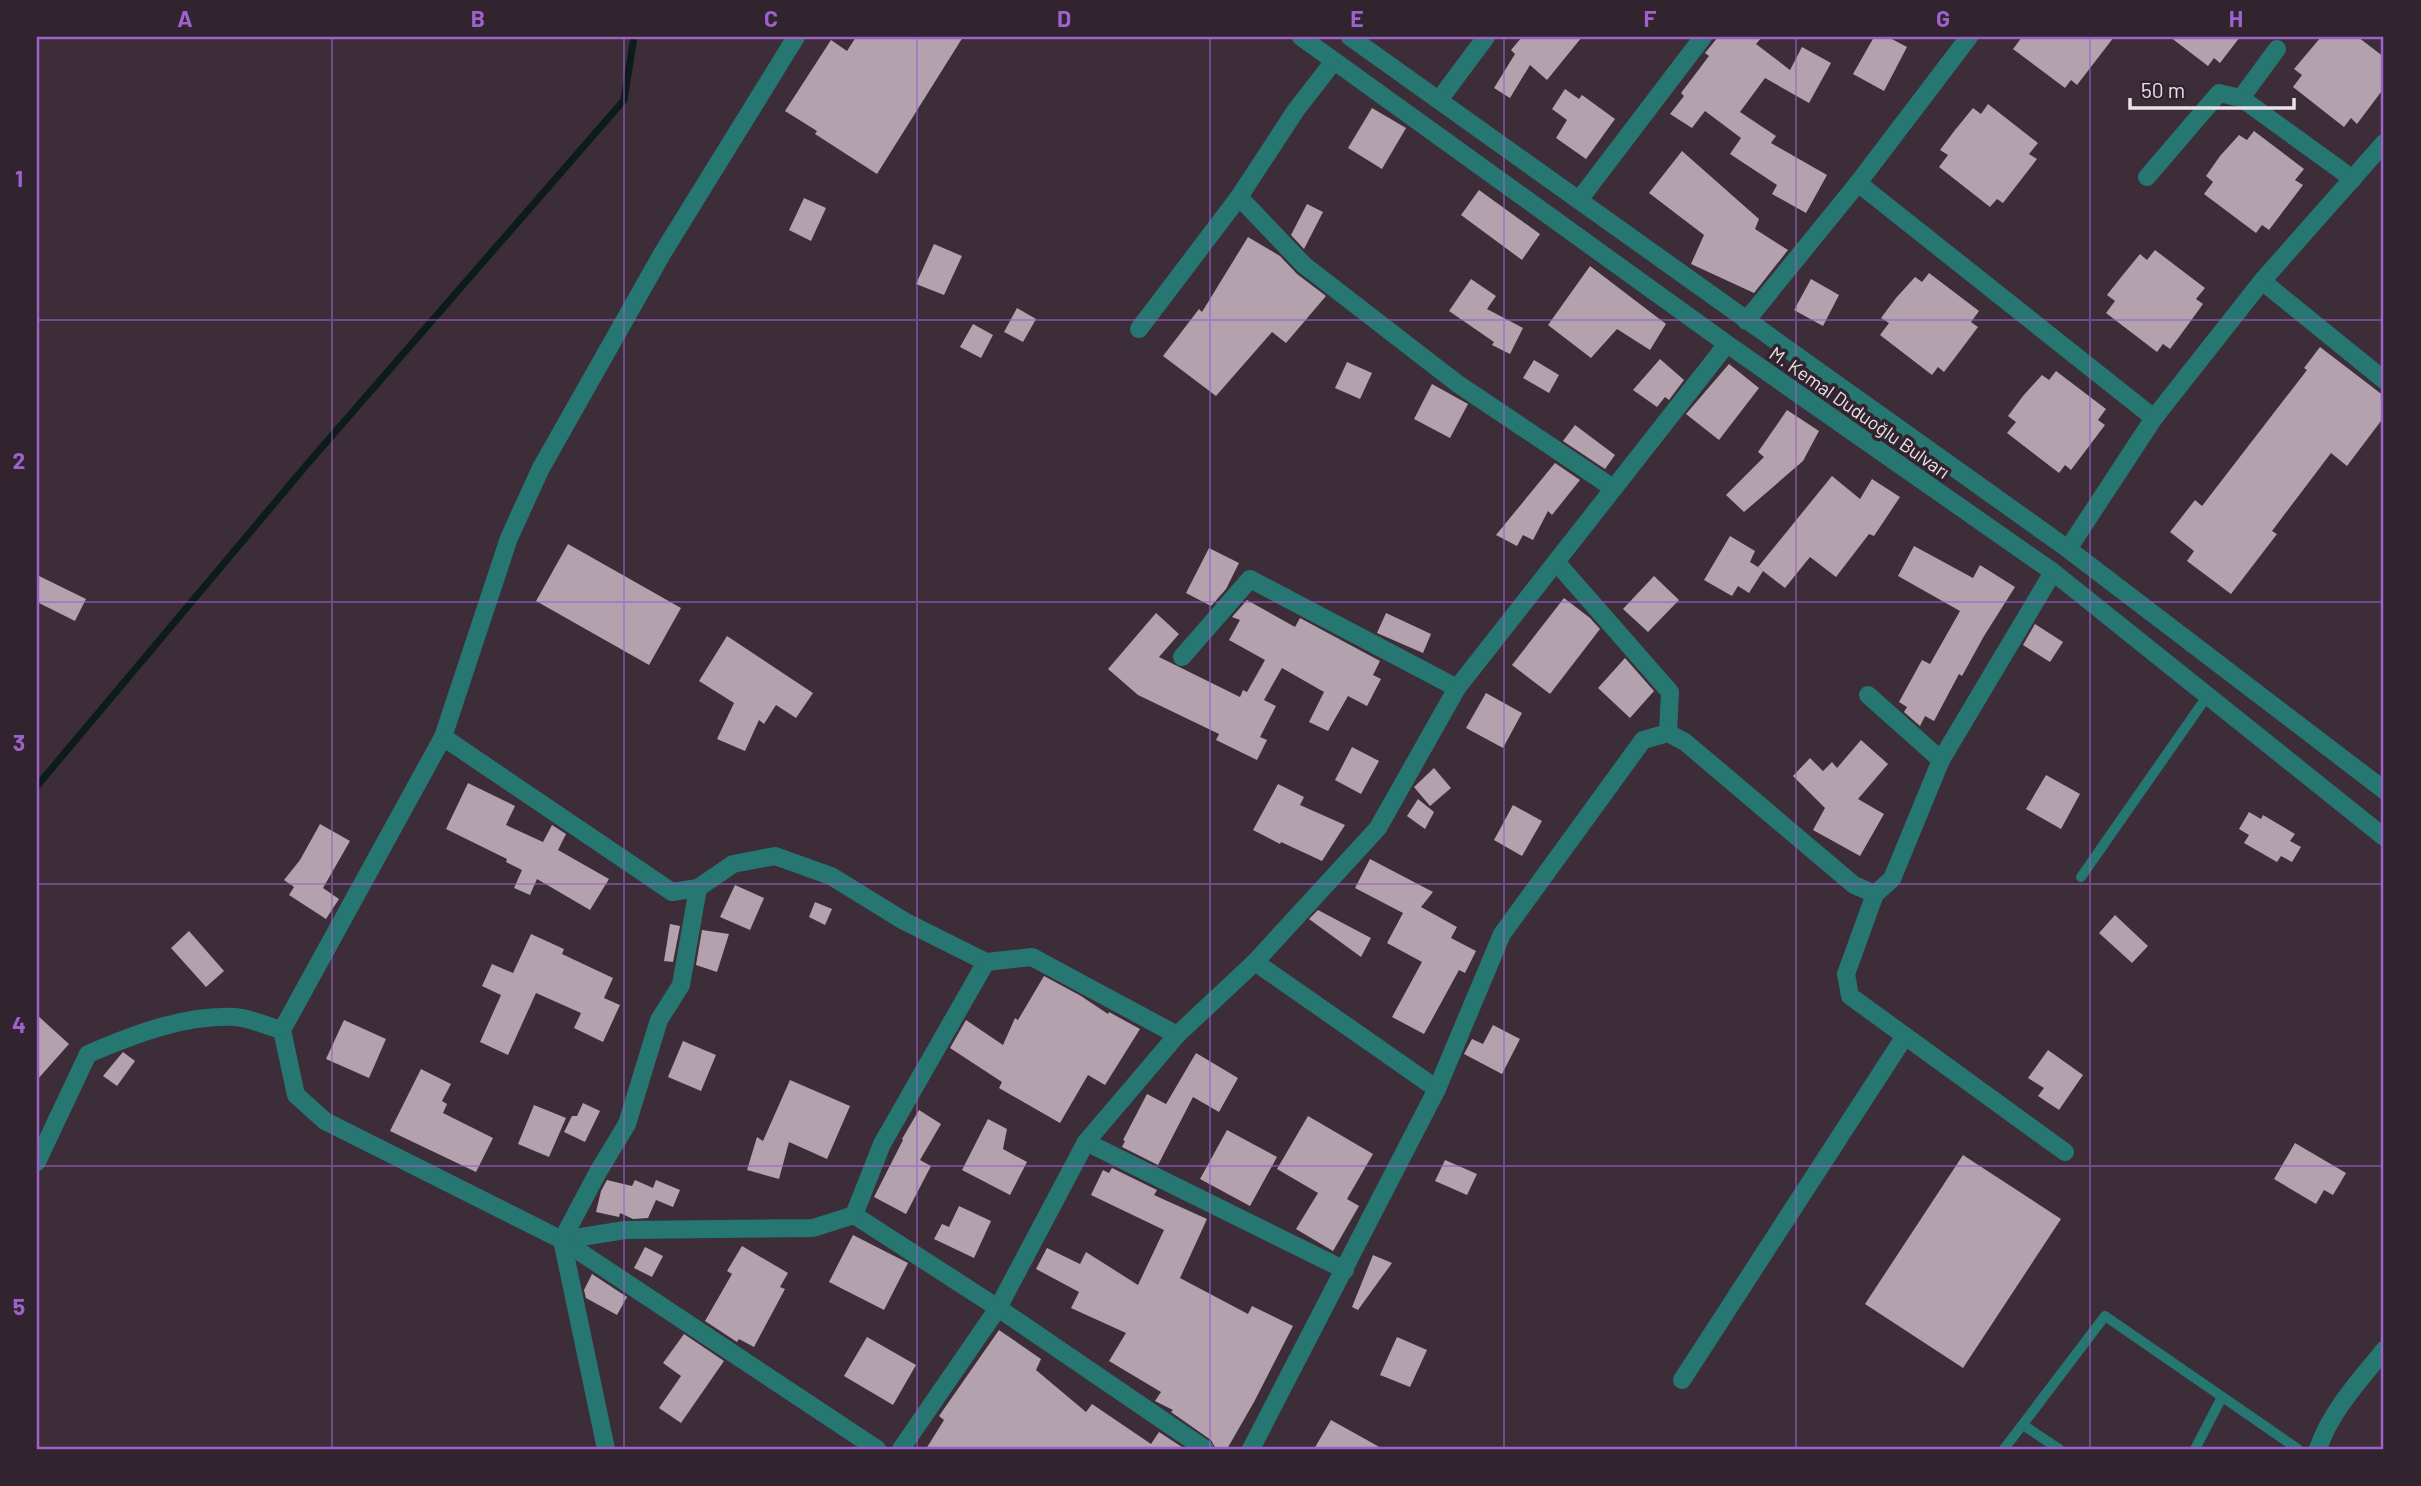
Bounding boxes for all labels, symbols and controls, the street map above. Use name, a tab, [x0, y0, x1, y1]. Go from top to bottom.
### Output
text: A	[177, 4, 193, 32]
text: B	[471, 4, 485, 32]
text: C	[764, 4, 778, 32]
text: D	[1057, 4, 1071, 32]
text: E	[1350, 4, 1364, 32]
text: F	[1644, 4, 1657, 32]
text: G	[1936, 4, 1950, 32]
text: H	[2229, 4, 2243, 32]
scale bar	[2130, 66, 2295, 110]
text: 50 m	[2141, 77, 2185, 102]
text: 1	[15, 164, 23, 192]
street label: M. Kemal Duduoğlu Bulvarı	[1766, 341, 1954, 483]
text: 2	[13, 446, 25, 474]
text: 3	[13, 728, 25, 756]
text: 4	[12, 1010, 26, 1038]
text: 5	[13, 1292, 25, 1320]

